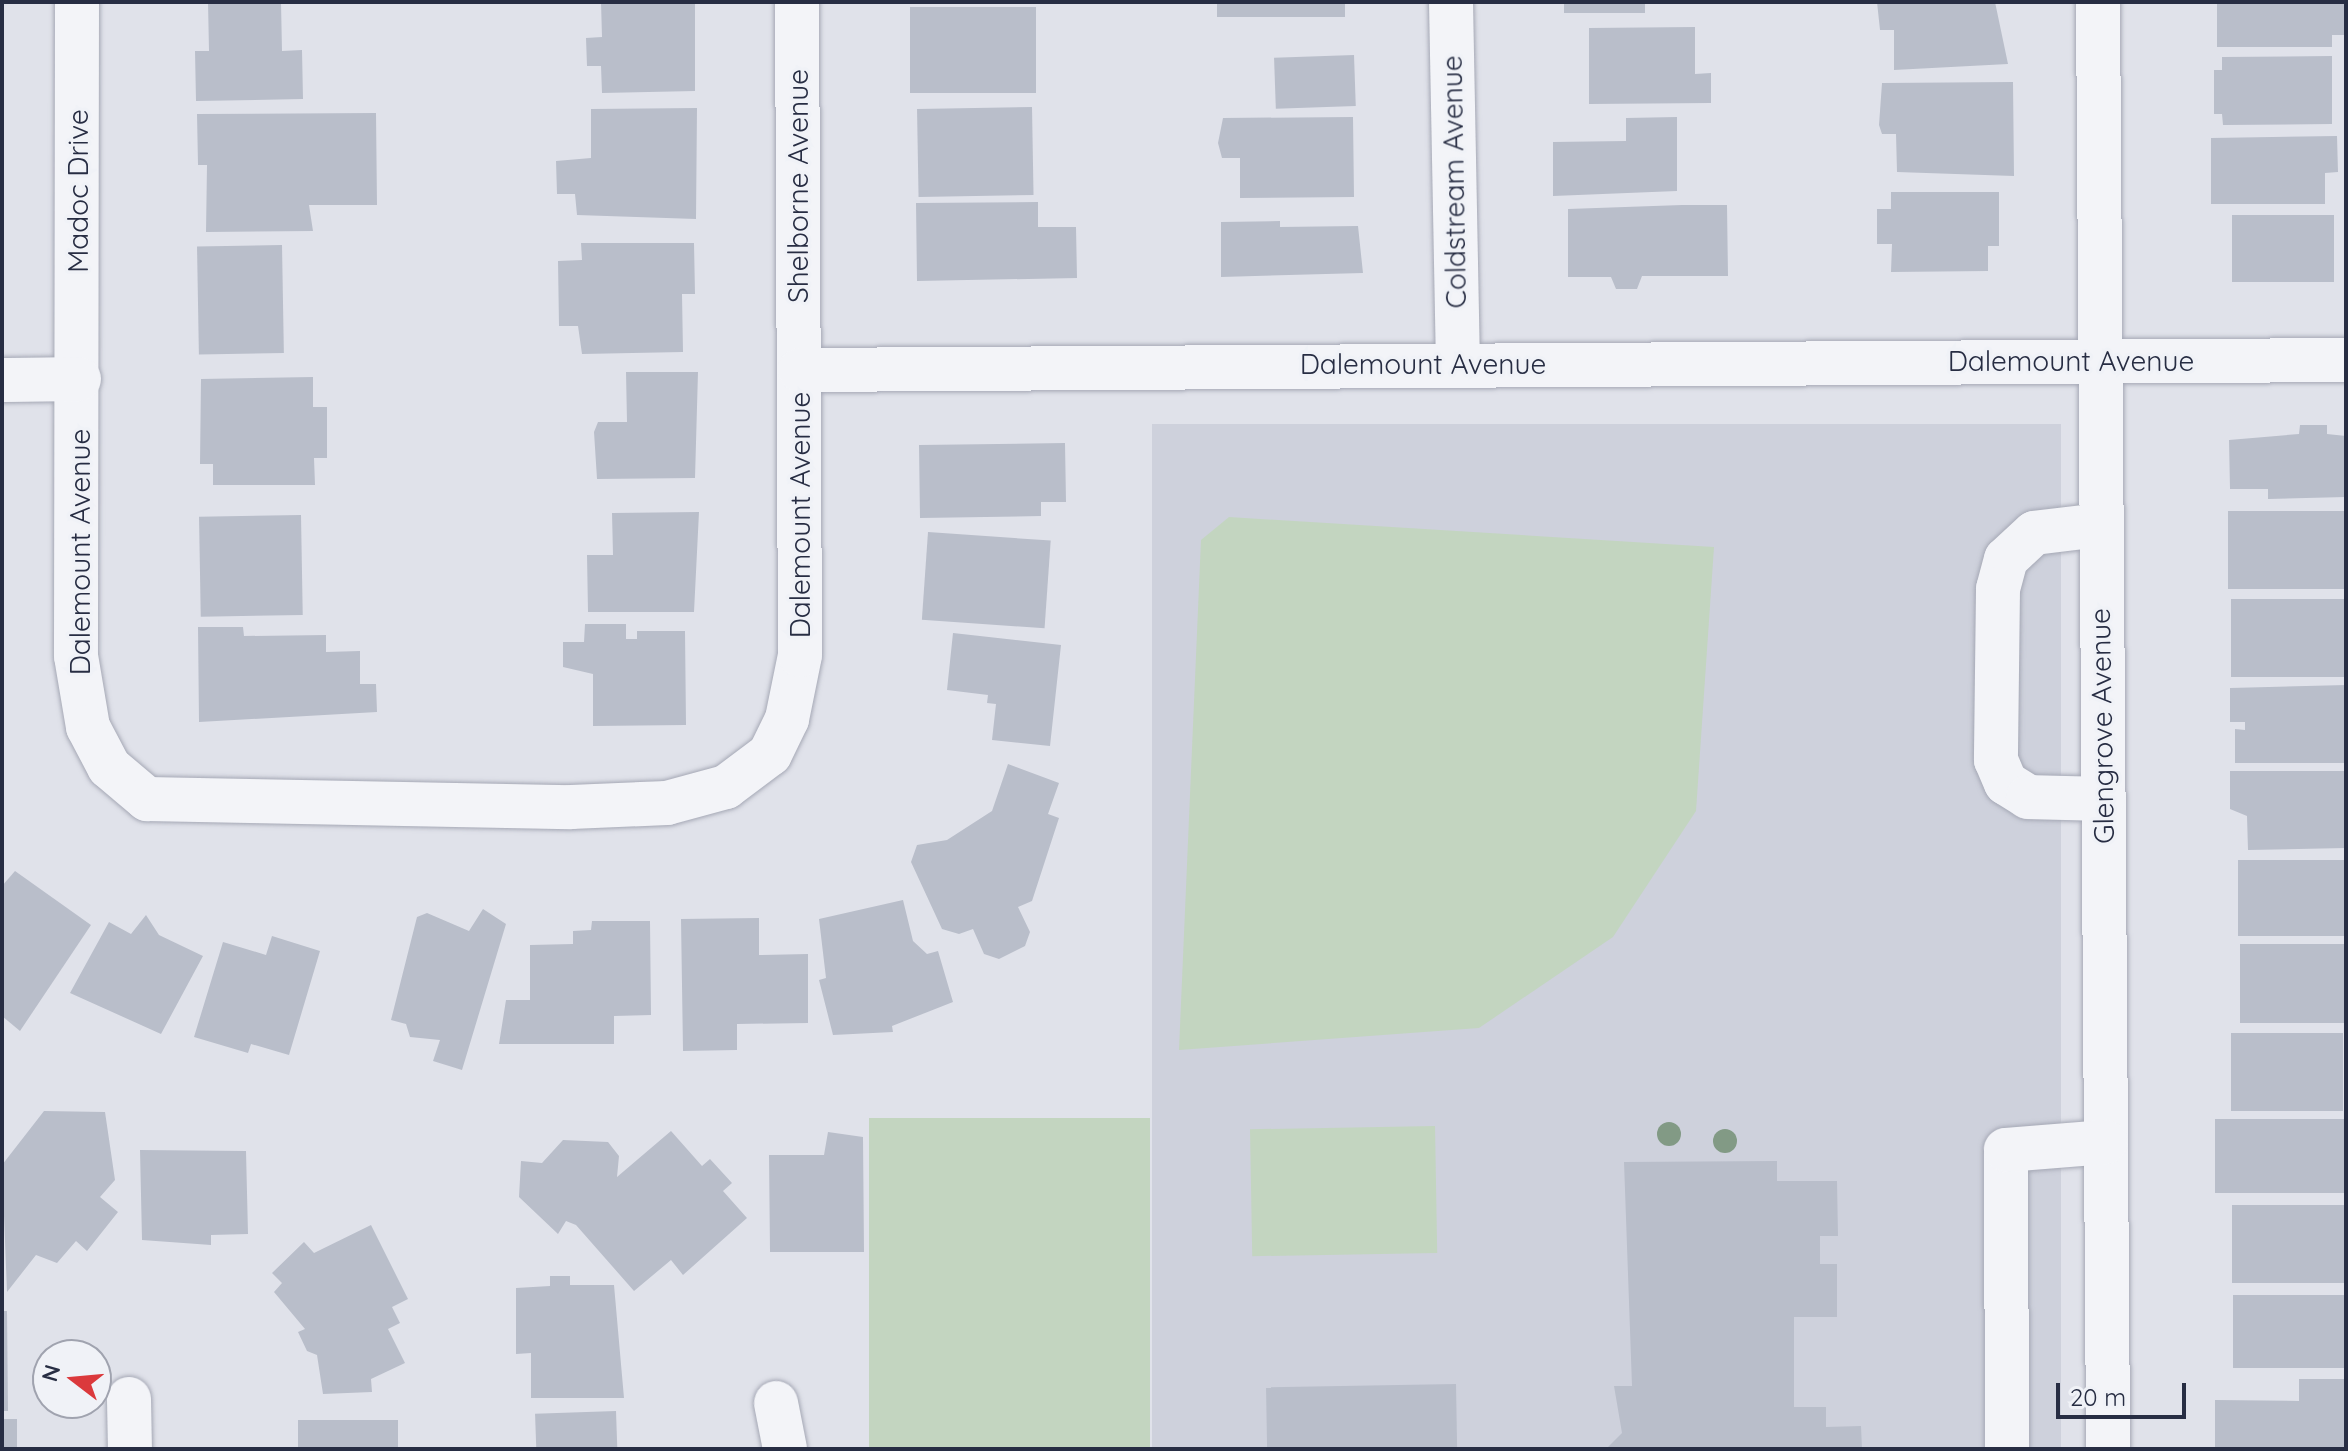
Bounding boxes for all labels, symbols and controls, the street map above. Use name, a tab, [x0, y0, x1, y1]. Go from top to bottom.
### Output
street label: Coldstream Avenue	[1435, 55, 1473, 309]
street label: Shelborne Avenue	[781, 69, 815, 303]
street label: Madoc Drive	[61, 109, 95, 273]
street label: Dalemount Avenue	[1948, 344, 2194, 378]
street label: Dalemount Avenue	[1300, 347, 1546, 381]
street label: Dalemount Avenue	[783, 392, 817, 638]
street label: Dalemount Avenue	[63, 429, 97, 675]
street label: Glengrove Avenue	[2083, 608, 2121, 844]
north arrow	[32, 1339, 112, 1419]
text: N	[35, 1361, 67, 1385]
scale bar	[2060, 1367, 2190, 1417]
text: 20 m	[2070, 1382, 2126, 1412]

